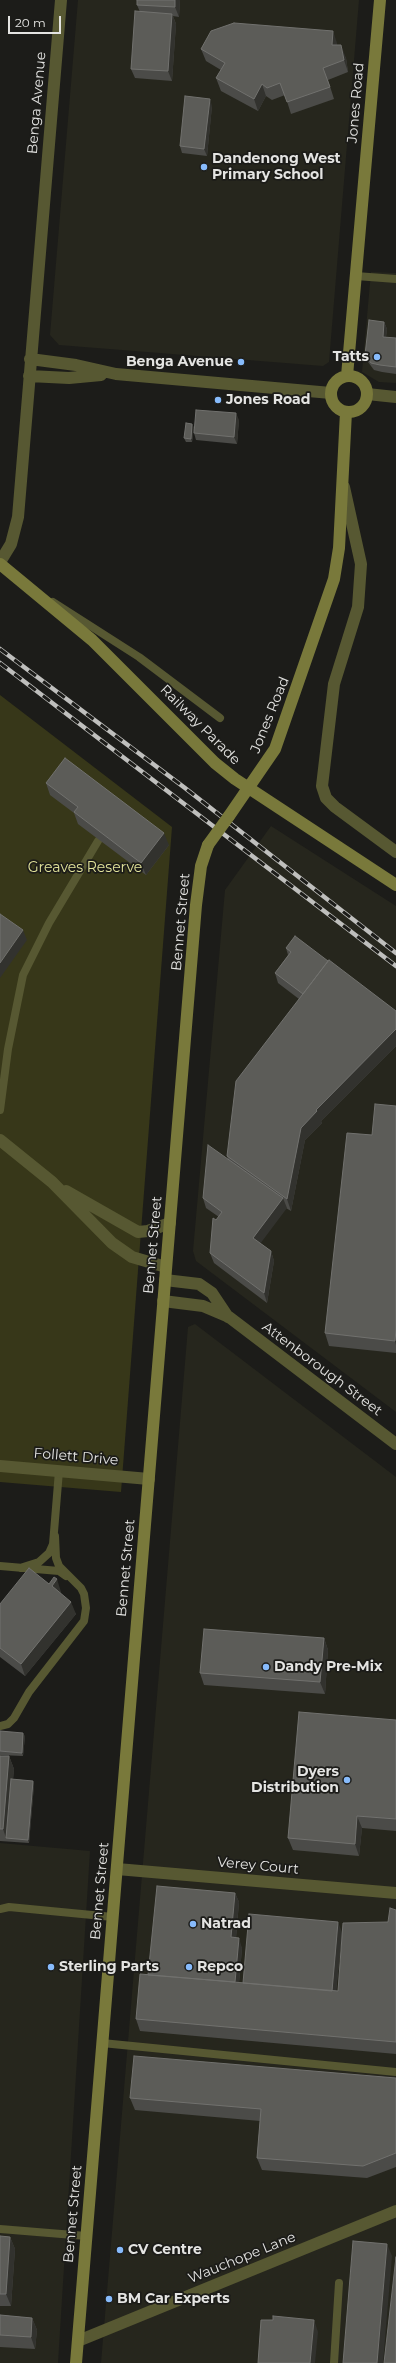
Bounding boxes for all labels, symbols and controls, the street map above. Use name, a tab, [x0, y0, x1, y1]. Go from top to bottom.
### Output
scale bar	[10, 8, 63, 34]
text: 20 m	[15, 15, 46, 30]
street label: Benga Avenue	[24, 51, 50, 155]
street label: Jones Road	[344, 62, 368, 144]
place label: Dandenong West Primary School	[212, 151, 341, 184]
marker: Dandenong West Primary School	[199, 162, 209, 172]
place label: Tatts	[333, 349, 369, 365]
marker: Tatts	[372, 352, 382, 362]
place label: Benga Avenue	[126, 354, 233, 370]
marker: Benga Avenue	[236, 357, 246, 367]
place label: Jones Road	[226, 392, 310, 408]
marker: Jones Road	[213, 395, 223, 405]
street label: Jones Road	[247, 674, 293, 756]
street label: Railway Parade	[156, 681, 244, 769]
park label: Greaves Reserve	[28, 860, 142, 876]
street label: Bennet Street	[168, 872, 194, 972]
street label: Bennet Street	[140, 1195, 166, 1295]
street label: Attenborough Street	[259, 1318, 385, 1420]
street label: Follett Drive	[33, 1445, 119, 1469]
street label: Bennet Street	[113, 1518, 139, 1618]
place label: Dandy Pre-Mix	[274, 1659, 382, 1675]
marker: Dandy Pre-Mix	[261, 1662, 271, 1672]
place label: Dyers Distribution	[251, 1764, 339, 1796]
marker: Dyers Distribution	[342, 1775, 352, 1785]
street label: Bennet Street	[87, 1841, 113, 1941]
street label: Verey Court	[217, 1854, 299, 1878]
place label: Natrad	[201, 1916, 251, 1932]
marker: Natrad	[188, 1919, 198, 1929]
place label: Sterling Parts	[59, 1959, 159, 1975]
place label: Repco	[197, 1959, 243, 1975]
marker: Sterling Parts	[46, 1962, 56, 1972]
marker: Repco	[184, 1962, 194, 1972]
street label: Bennet Street	[60, 2164, 86, 2264]
street label: Wauchope Lane	[186, 2229, 298, 2287]
place label: CV Centre	[128, 2242, 202, 2258]
marker: CV Centre	[115, 2245, 125, 2255]
place label: BM Car Experts	[117, 2291, 230, 2307]
marker: BM Car Experts	[104, 2294, 114, 2304]

